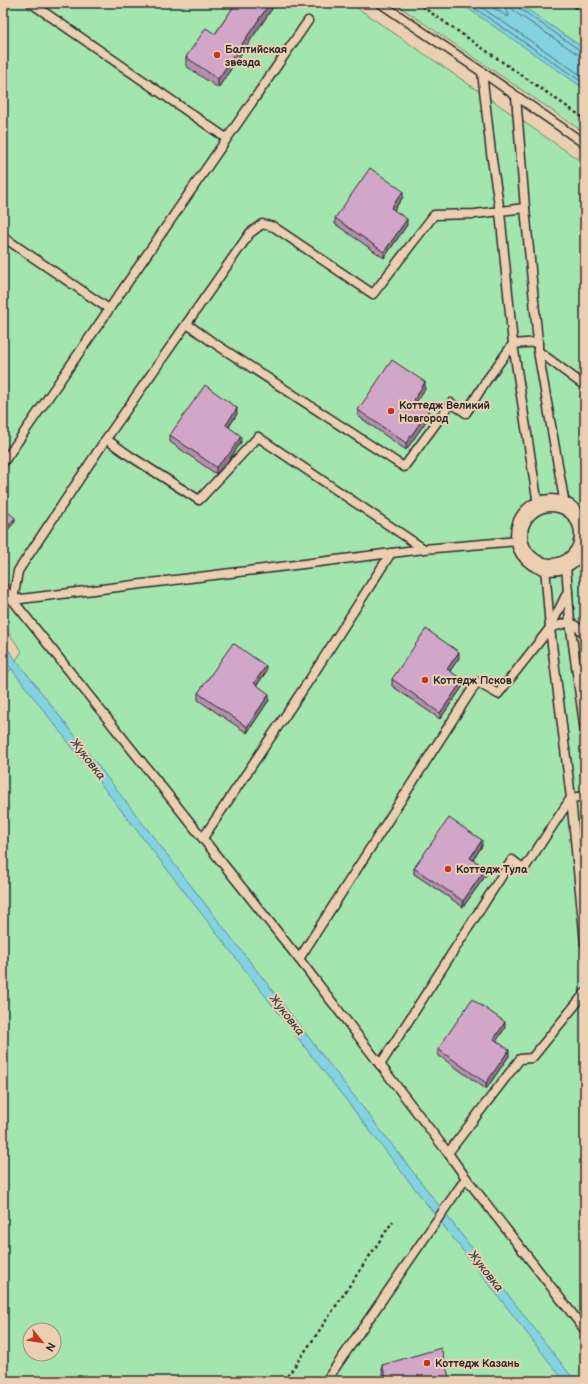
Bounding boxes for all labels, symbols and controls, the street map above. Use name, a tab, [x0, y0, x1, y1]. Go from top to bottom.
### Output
place label: Балтийская звезда	[225, 43, 287, 69]
marker: Балтийская звезда	[212, 50, 222, 60]
place label: Коттедж Великий Новгород	[399, 399, 490, 425]
marker: Коттедж Великий Новгород	[386, 406, 396, 416]
place label: Коттедж Псков	[433, 674, 512, 687]
marker: Коттедж Псков	[420, 675, 430, 685]
water label: Жуковка	[66, 735, 108, 783]
place label: Коттедж Тула	[456, 863, 528, 876]
marker: Коттедж Тула	[443, 864, 453, 874]
water label: Жуковка	[265, 991, 307, 1039]
water label: Жуковка	[464, 1247, 506, 1295]
north arrow	[22, 1322, 62, 1362]
text: N	[43, 1340, 58, 1354]
place label: Коттедж Казань	[435, 1357, 520, 1370]
marker: Коттедж Казань	[422, 1358, 432, 1368]

